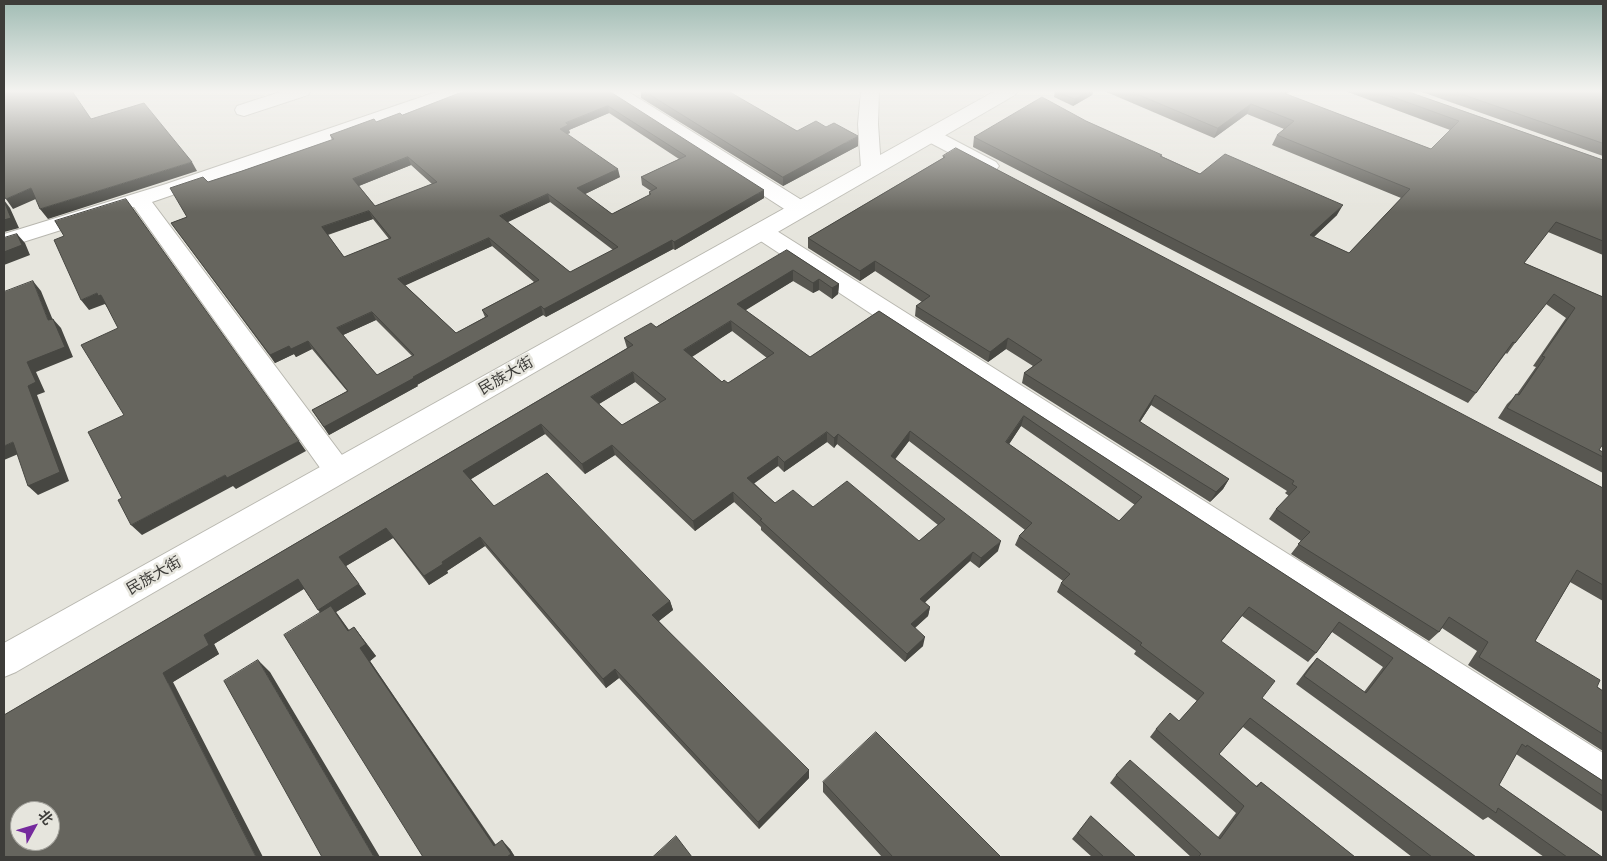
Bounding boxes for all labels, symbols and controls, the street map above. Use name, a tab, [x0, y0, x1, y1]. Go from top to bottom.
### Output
street label: 民族大街	[476, 353, 536, 399]
street label: 民族大街	[124, 553, 184, 599]
north arrow	[10, 801, 60, 851]
text: 北	[34, 806, 57, 828]

